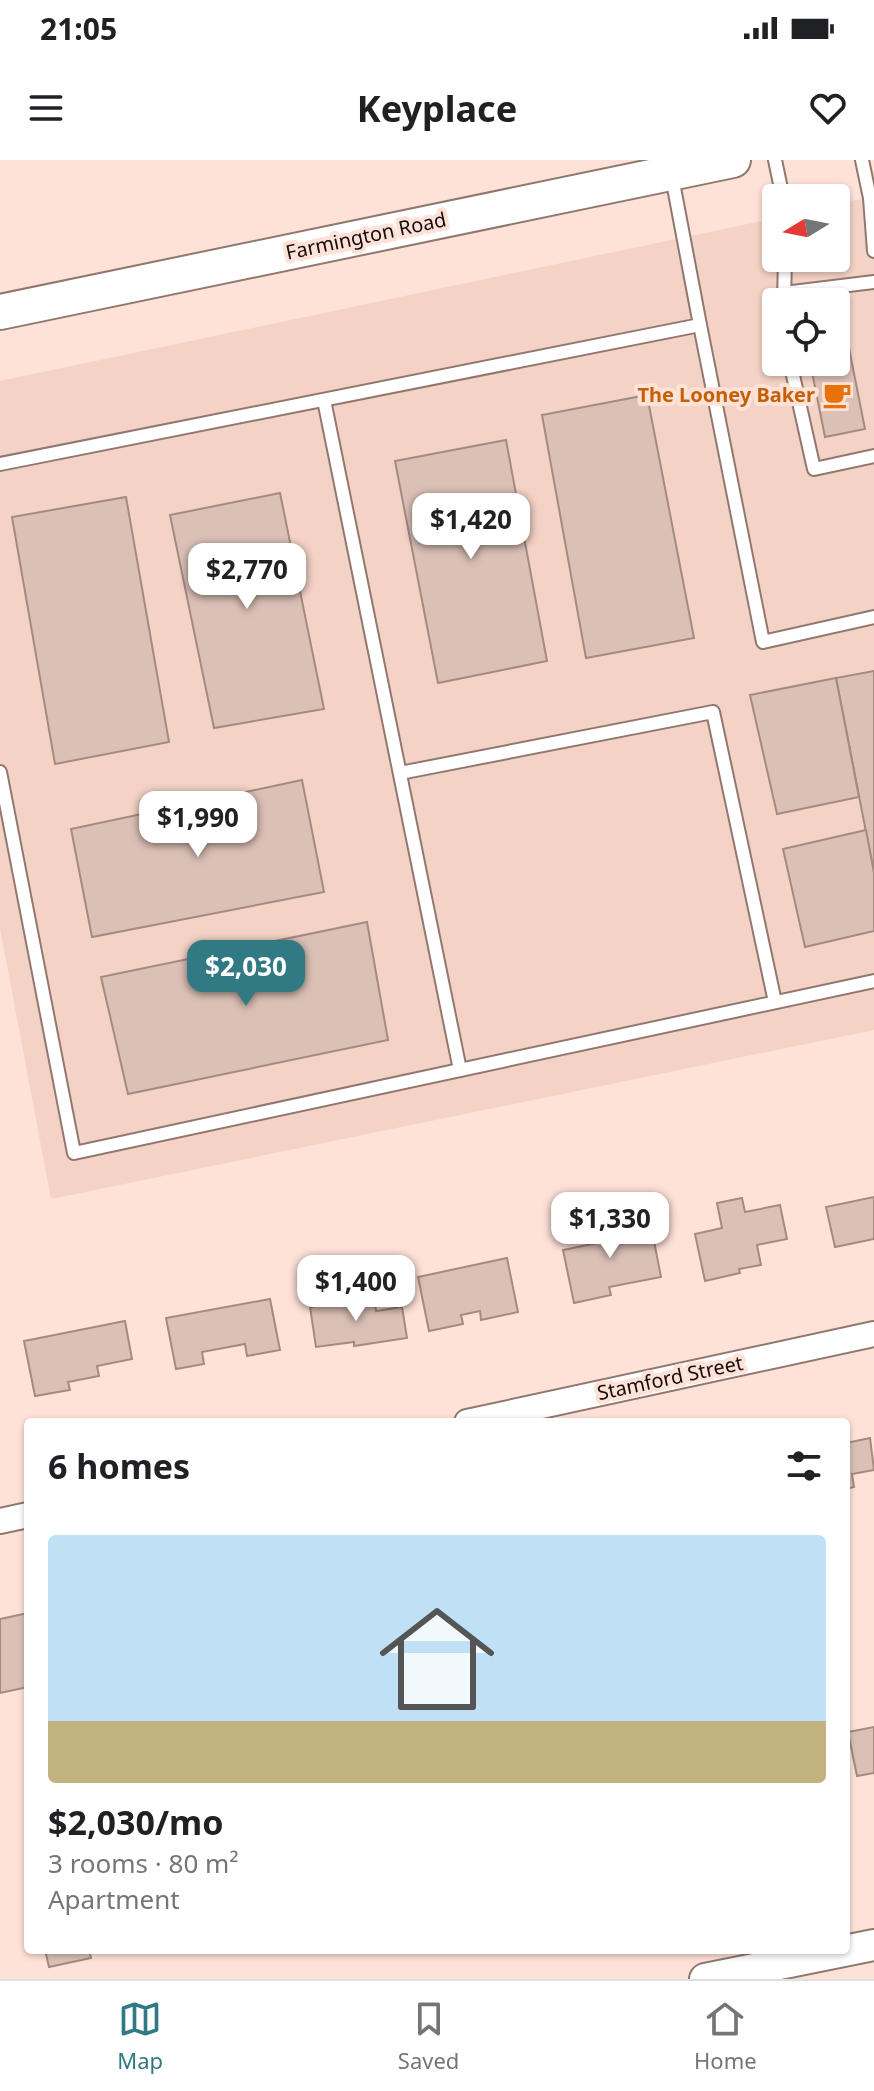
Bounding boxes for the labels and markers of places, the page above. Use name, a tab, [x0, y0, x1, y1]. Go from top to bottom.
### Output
cafe icon: The Looney Baker	[822, 380, 852, 410]
place label: The Looney Baker	[637, 381, 815, 408]
pin: $1,420	[406, 493, 536, 561]
pin: $2,770	[182, 543, 312, 611]
pin: $1,990	[133, 791, 263, 859]
pin: $2,030	[181, 940, 311, 1008]
pin: $1,330	[545, 1192, 675, 1260]
pin: $1,400	[291, 1255, 421, 1323]

